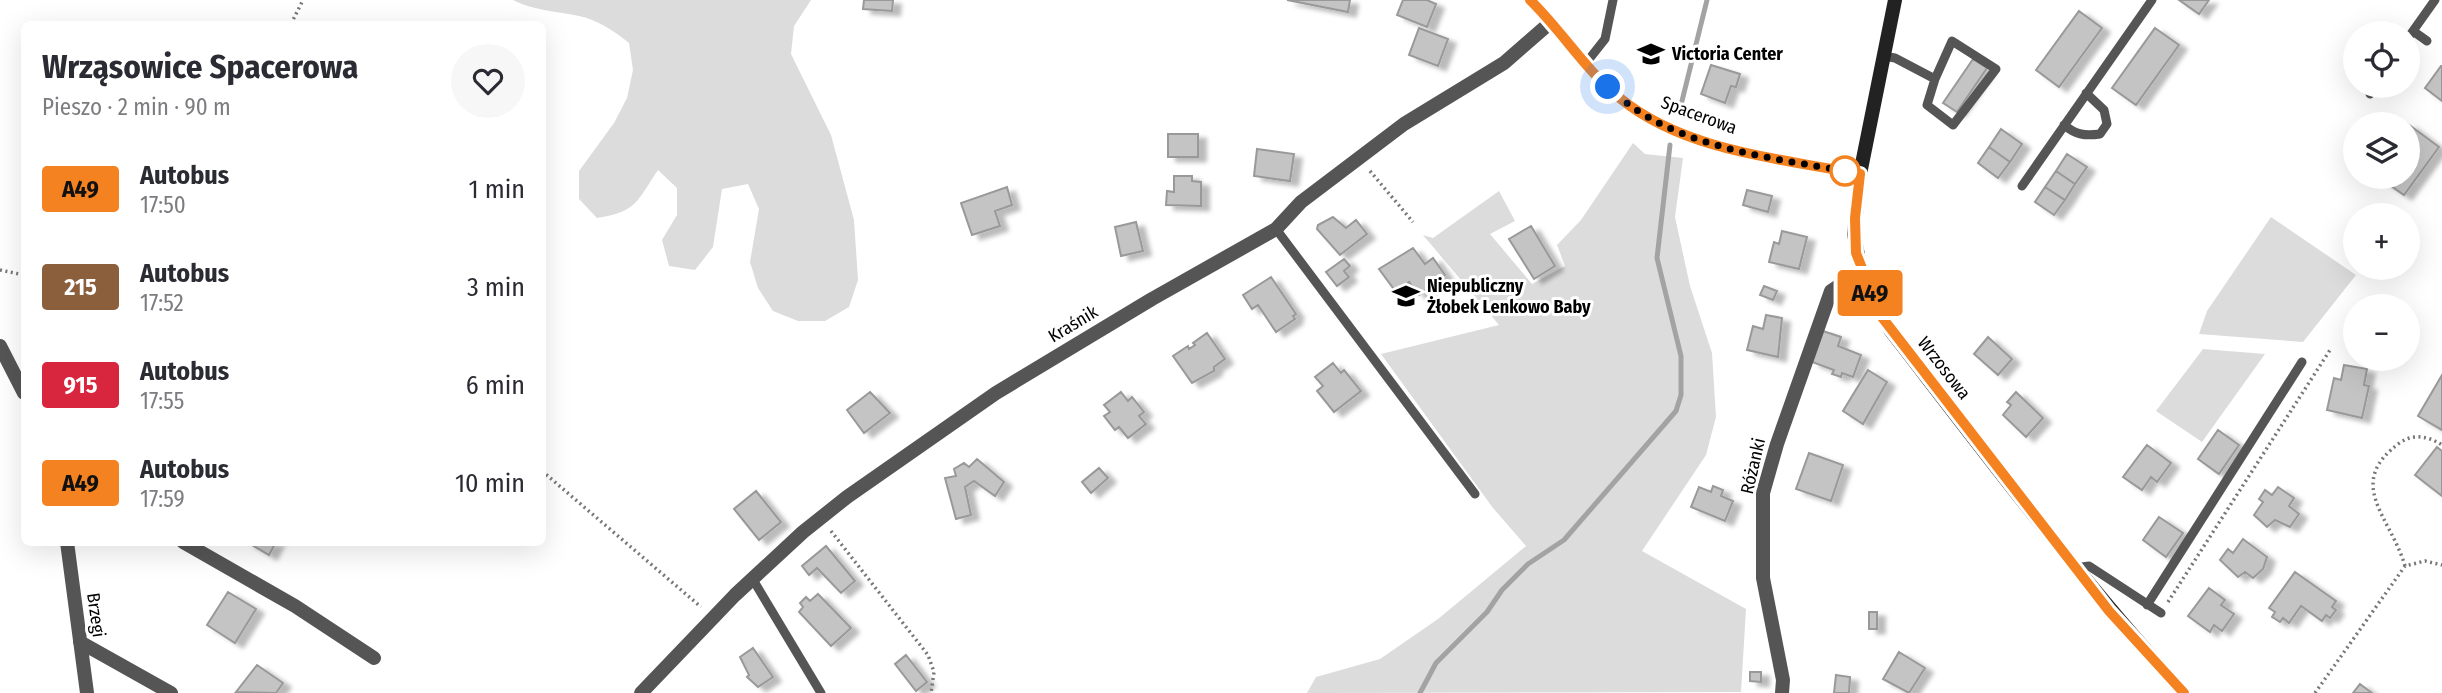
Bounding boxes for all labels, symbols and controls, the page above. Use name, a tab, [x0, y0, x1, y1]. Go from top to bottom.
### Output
map controls	[2343, 21, 2420, 371]
button: locate	[2343, 21, 2420, 98]
school or university icon: Victoria Center	[1636, 39, 1666, 69]
place label: Victoria Center	[1671, 43, 1783, 65]
button: heart	[451, 44, 525, 118]
text: Wrząsowice Spacerowa	[42, 47, 358, 87]
your location	[1590, 69, 1625, 104]
street label: Spacerowa	[1658, 91, 1740, 139]
text: Pieszo · 2 min · 90 m	[42, 93, 231, 121]
button: layers	[2343, 112, 2420, 189]
unlabelled marker	[1830, 156, 1860, 186]
text: Autobus	[140, 160, 229, 191]
text: 1 min	[469, 174, 525, 205]
text: A49	[62, 175, 99, 203]
text: 17:50	[140, 191, 186, 219]
button: +	[2343, 203, 2420, 280]
text: Autobus	[140, 258, 229, 289]
line badge: A49	[1830, 270, 1910, 316]
text: 3 min	[467, 272, 525, 303]
text: 215	[64, 273, 97, 301]
place label: Niepubliczny Żłobek Lenkowo Baby	[1427, 275, 1591, 318]
text: A49	[1852, 279, 1888, 307]
school or university icon: Niepubliczny Żłobek Lenkowo Baby	[1391, 281, 1421, 311]
text: 17:52	[140, 289, 184, 317]
button: −	[2343, 294, 2420, 371]
street label: Kraśnik	[1044, 300, 1102, 347]
street label: Wrzosowa	[1913, 332, 1975, 404]
text: Autobus	[140, 356, 229, 387]
text: 6 min	[466, 370, 525, 401]
text: 915	[64, 371, 97, 399]
text: 17:55	[140, 387, 184, 415]
street label: Różanki	[1736, 436, 1770, 496]
text: Autobus	[140, 454, 229, 485]
text: 10 min	[455, 468, 525, 499]
text: A49	[62, 469, 99, 497]
text: 17:59	[140, 485, 185, 513]
street label: Brzegi	[82, 591, 110, 639]

